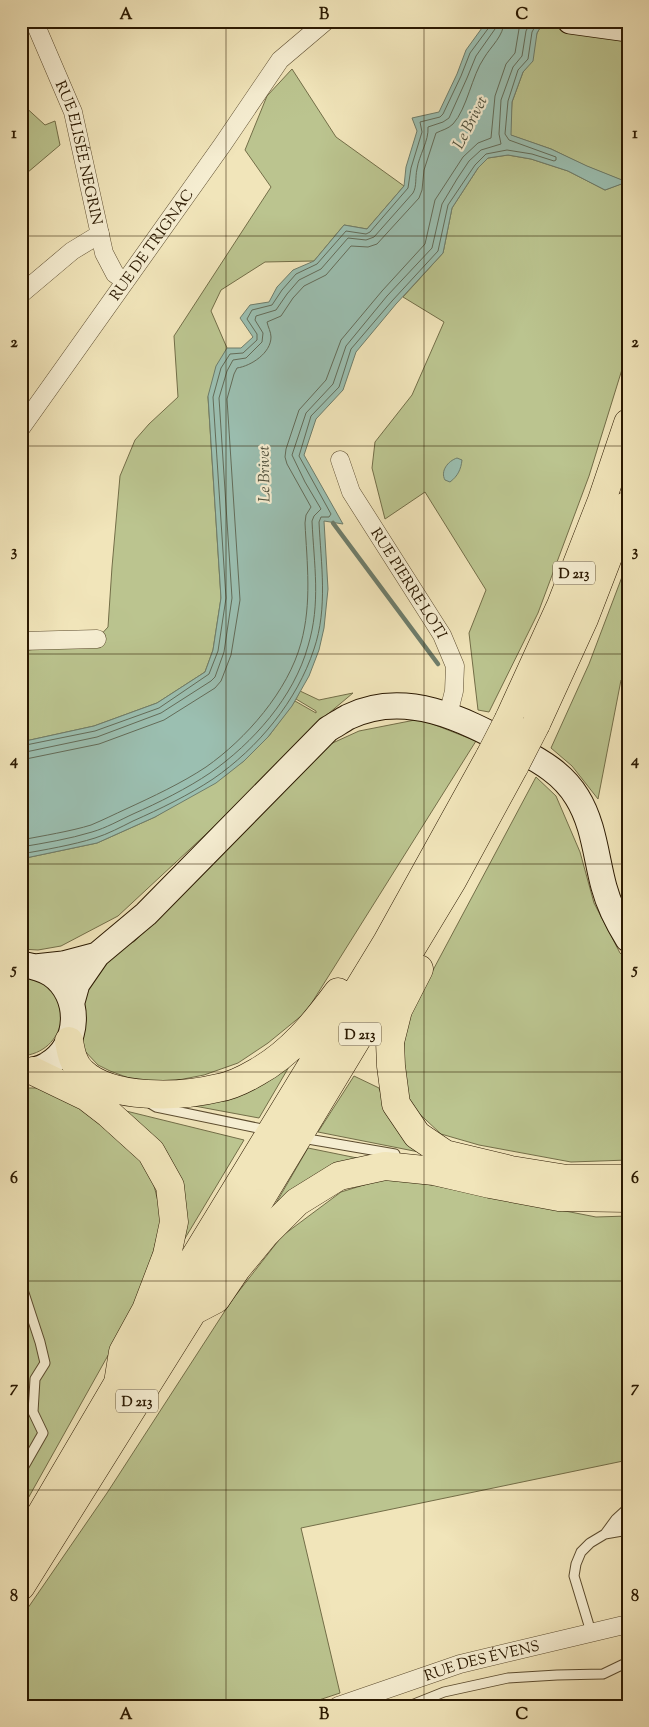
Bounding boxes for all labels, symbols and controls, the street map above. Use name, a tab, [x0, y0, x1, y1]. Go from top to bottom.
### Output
text: A	[120, 4, 133, 27]
text: B	[319, 4, 329, 27]
text: C	[516, 4, 529, 27]
street label: RUE ELISÉE NEGRIN	[49, 78, 107, 227]
water label: Le Brivet	[448, 92, 494, 154]
text: 1	[11, 123, 17, 146]
text: 1	[632, 123, 638, 146]
street label: RUE DE TRIGNAC	[106, 185, 200, 306]
text: 2	[10, 332, 18, 355]
text: 2	[631, 332, 639, 355]
water label: Le Brivet	[254, 445, 277, 503]
street label: RUE PIERRE LOTI	[365, 524, 451, 642]
text: 3	[11, 541, 18, 564]
text: 3	[632, 541, 639, 564]
road number: D 213	[553, 562, 595, 584]
text: 4	[9, 750, 18, 773]
text: 4	[630, 750, 639, 773]
text: 5	[9, 959, 17, 982]
text: 5	[630, 959, 638, 982]
road number: D 213	[339, 1022, 381, 1046]
text: 6	[10, 1168, 18, 1191]
text: 6	[631, 1168, 639, 1191]
text: 7	[10, 1377, 19, 1400]
text: 7	[631, 1377, 640, 1400]
road number: D 213	[116, 1390, 158, 1412]
text: 8	[10, 1586, 18, 1609]
text: 8	[631, 1586, 639, 1609]
street label: RUE DES ÉVENS	[422, 1636, 542, 1688]
text: A	[120, 1704, 133, 1727]
text: B	[319, 1704, 329, 1727]
text: C	[516, 1704, 529, 1727]

